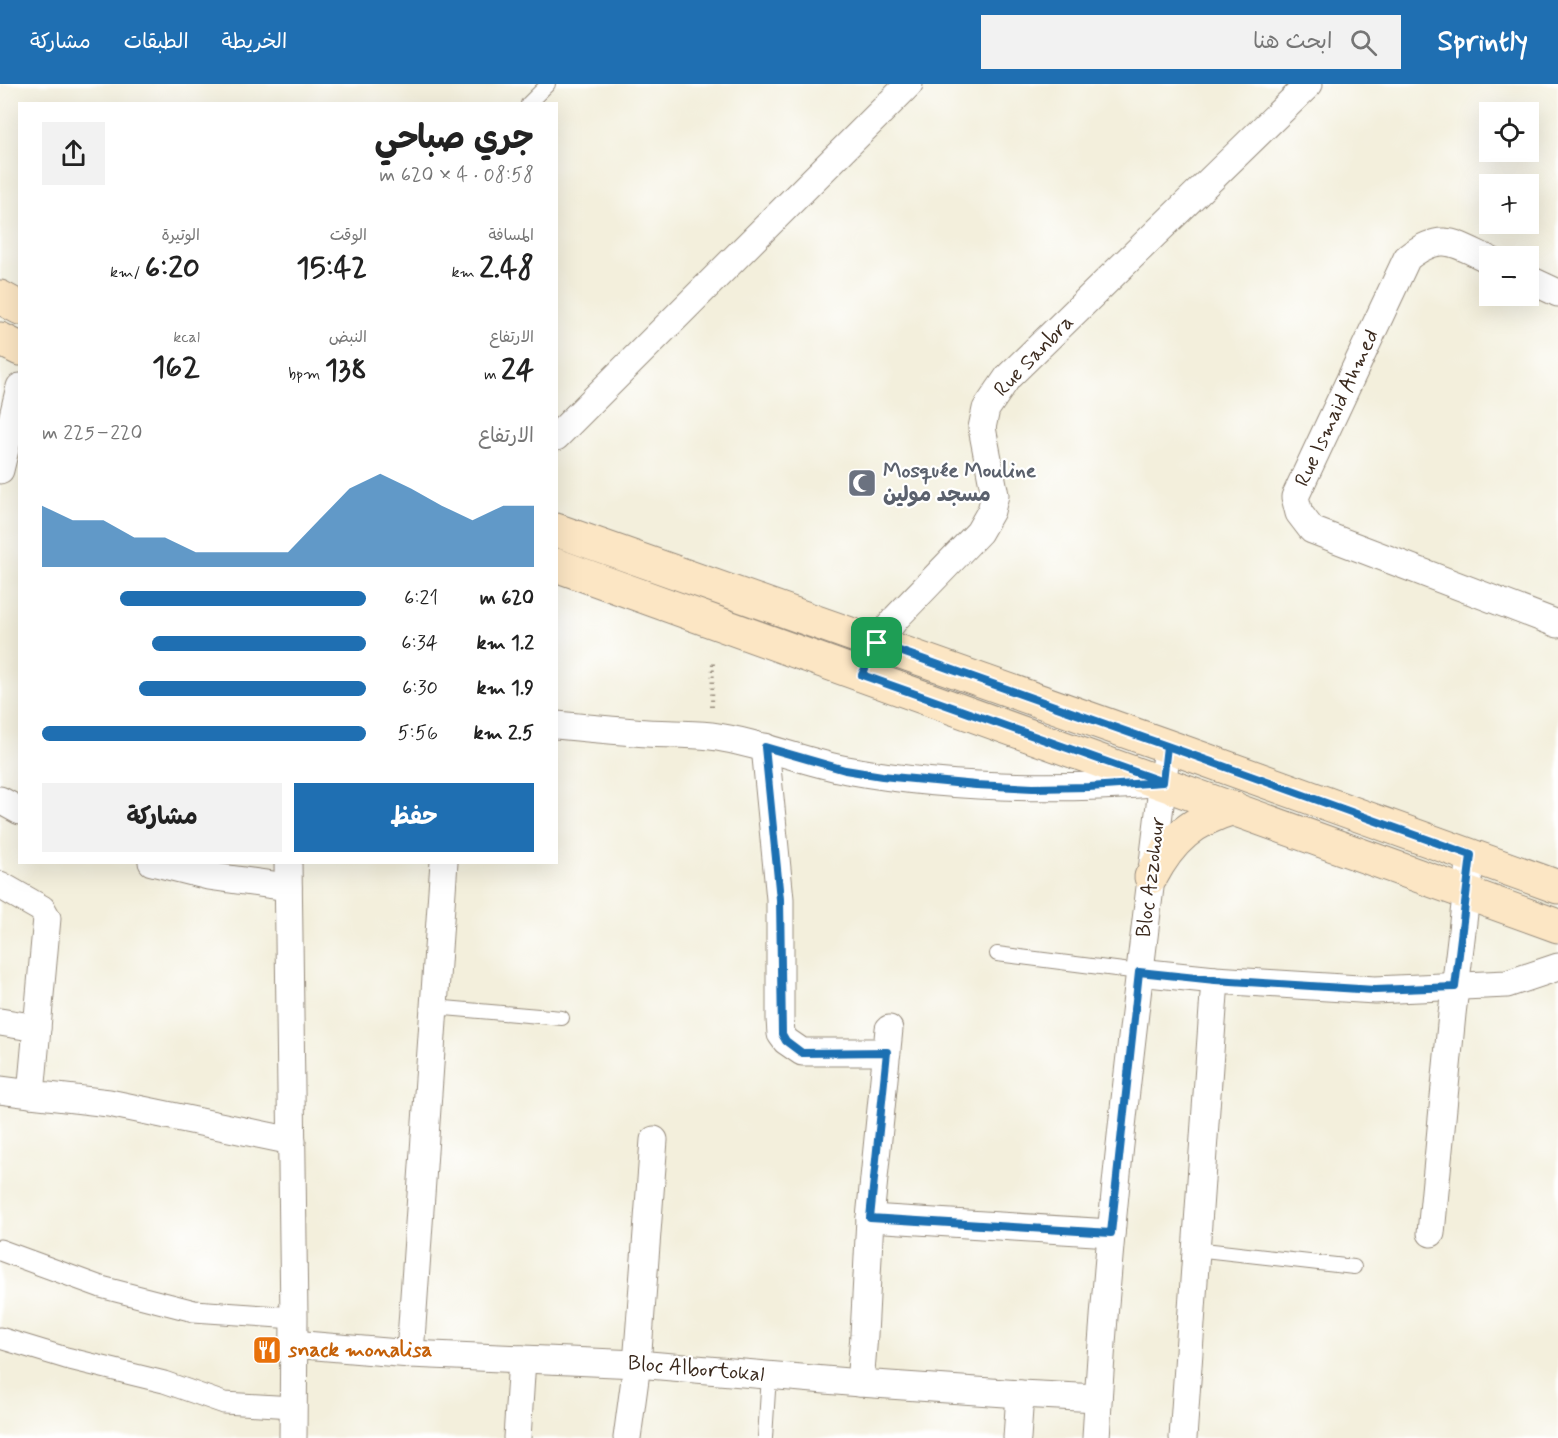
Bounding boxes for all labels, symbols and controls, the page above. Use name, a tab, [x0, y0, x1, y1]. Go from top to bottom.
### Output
search box	[981, 15, 1401, 69]
text: Sprintly	[1437, 24, 1528, 61]
icon: search	[1347, 26, 1380, 59]
text: مشاركة	[30, 28, 91, 56]
text: الطبقات	[124, 28, 189, 56]
text: الخريطة	[222, 28, 287, 56]
text: ابحث هنا	[1253, 28, 1332, 56]
map controls	[1479, 102, 1539, 306]
button: locate	[1479, 102, 1539, 162]
text: جري صباحي	[374, 117, 534, 161]
button: share	[42, 122, 105, 185]
text: 08:58 · 4 × 620 m	[379, 162, 534, 189]
button: +	[1479, 174, 1539, 234]
text: الوتيرة	[161, 225, 200, 246]
text: الوقت	[330, 225, 367, 246]
text: المسافة	[488, 225, 534, 246]
button: −	[1479, 246, 1539, 306]
text: 6:20	[145, 249, 200, 288]
text: 15:42	[296, 249, 367, 288]
text: 2.48	[479, 249, 534, 288]
text: /km	[110, 262, 145, 283]
text: km	[451, 262, 479, 283]
street label: Rue Sanbra	[988, 309, 1080, 403]
street label: Rue Ismaid Ahmed	[1288, 325, 1386, 491]
text: kcal	[173, 327, 200, 348]
text: النبض	[329, 327, 367, 348]
text: الارتفاع	[489, 327, 534, 348]
text: 162	[152, 348, 200, 387]
text: 138	[325, 351, 367, 390]
text: 24	[501, 351, 534, 390]
text: bpm	[288, 364, 325, 385]
text: m	[484, 364, 501, 385]
text: 220–225 m	[42, 420, 143, 447]
text: الارتفاع	[478, 423, 534, 450]
place label: Mosquée Mouline مسجد مولين	[883, 457, 1037, 509]
mosque icon: Mosquée Mouline مسجد مولين	[846, 467, 878, 499]
text: 6:21	[404, 585, 438, 612]
text: 620 m	[480, 585, 534, 612]
pin	[851, 617, 902, 668]
icon: arrive	[860, 626, 893, 659]
text: 6:34	[401, 630, 438, 657]
text: 1.2 km	[477, 630, 534, 657]
text: 6:30	[402, 675, 438, 702]
text: 1.9 km	[476, 675, 534, 702]
text: 5:56	[398, 720, 438, 747]
text: 2.5 km	[473, 720, 534, 747]
button: مشاركة	[42, 783, 282, 852]
button: حفظ	[294, 783, 534, 852]
street label: Bloc Azzohour	[1130, 815, 1172, 939]
restaurant icon: snack monalisa	[251, 1334, 283, 1366]
place label: snack monalisa	[287, 1336, 432, 1364]
street label: Bloc Albortokal	[626, 1349, 766, 1389]

